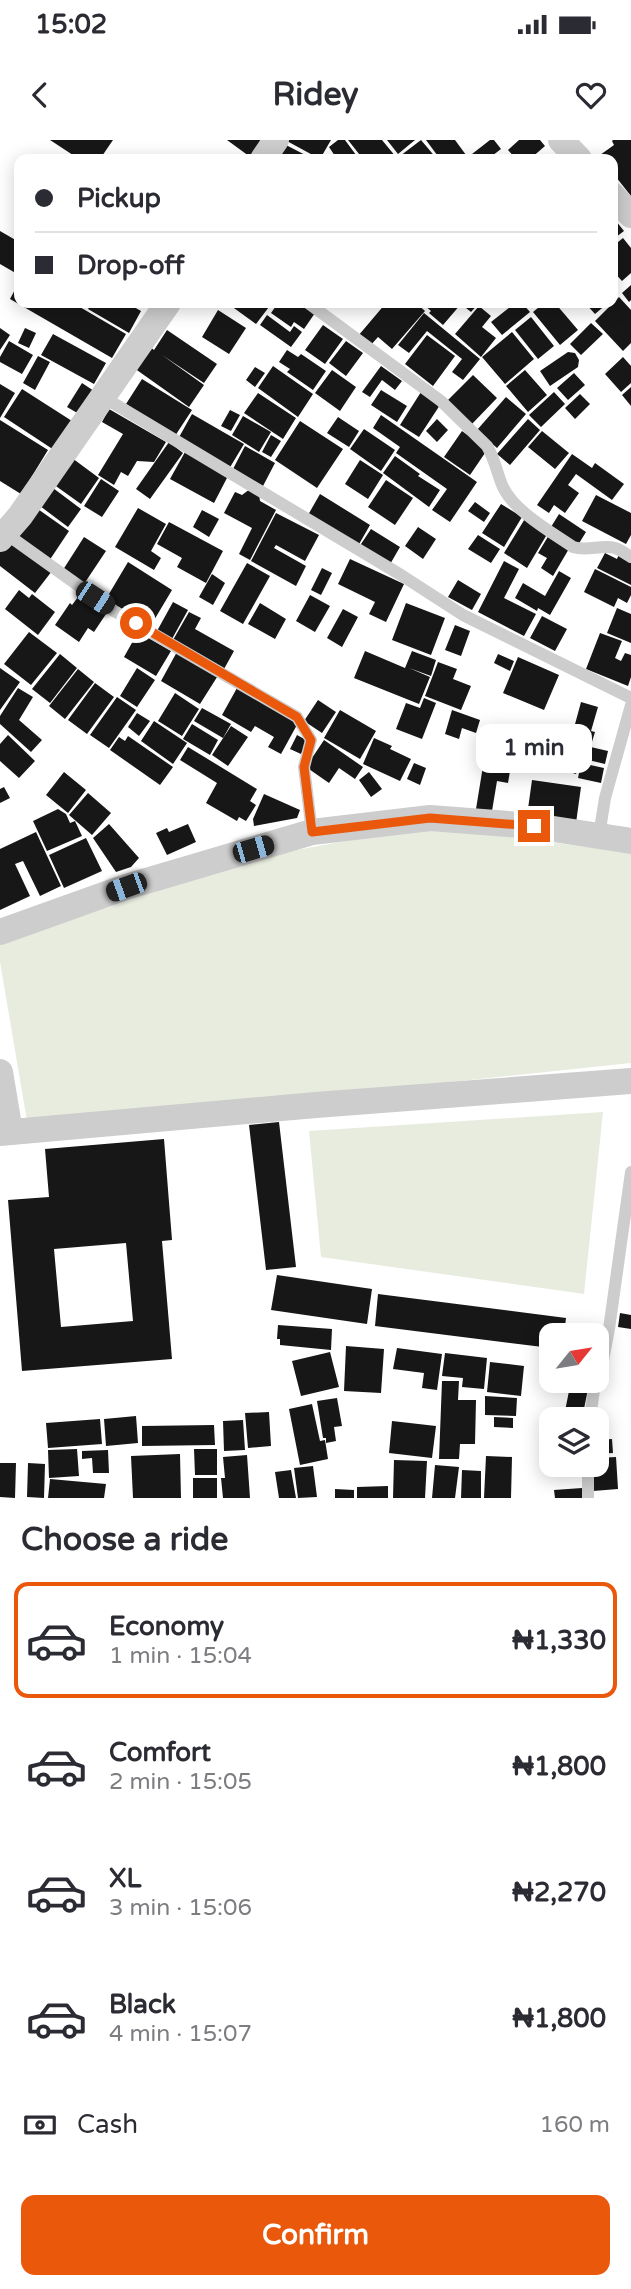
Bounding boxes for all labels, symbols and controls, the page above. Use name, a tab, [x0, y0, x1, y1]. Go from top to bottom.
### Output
text: 15:02	[35, 9, 107, 40]
icon: back	[21, 76, 59, 114]
text: Ridey	[272, 76, 359, 114]
icon: heart	[572, 76, 610, 114]
text: Pickup	[77, 183, 161, 214]
text: Drop-off	[77, 250, 184, 281]
car	[72, 578, 119, 618]
route start	[120, 607, 152, 639]
callout: 1 min	[476, 724, 592, 774]
text: 1 min	[503, 734, 565, 762]
route end	[518, 810, 550, 842]
car	[230, 833, 277, 865]
car	[103, 870, 150, 904]
north arrow	[539, 1323, 609, 1393]
map controls	[539, 1323, 609, 1477]
button: layers	[539, 1407, 609, 1477]
text: Choose a ride	[21, 1521, 228, 1559]
icon: car	[25, 1609, 88, 1672]
text: Economy	[109, 1611, 224, 1642]
text: ₦1,330	[512, 1625, 606, 1656]
text: 1 min · 15:04	[109, 1642, 252, 1670]
icon: car	[25, 1735, 88, 1798]
text: Comfort	[109, 1737, 211, 1768]
text: ₦1,800	[512, 1751, 606, 1782]
text: 2 min · 15:05	[109, 1768, 252, 1796]
icon: car	[25, 1861, 88, 1924]
text: XL	[109, 1863, 141, 1894]
text: ₦2,270	[512, 1877, 606, 1908]
text: 3 min · 15:06	[109, 1894, 252, 1922]
icon: car	[25, 1987, 88, 2050]
text: Black	[109, 1989, 176, 2020]
text: ₦1,800	[512, 2003, 606, 2034]
text: 4 min · 15:07	[109, 2020, 252, 2048]
icon: cash	[21, 2106, 59, 2144]
text: Cash	[77, 2109, 138, 2140]
text: 160 m	[540, 2111, 610, 2139]
button: Confirm	[21, 2195, 610, 2275]

